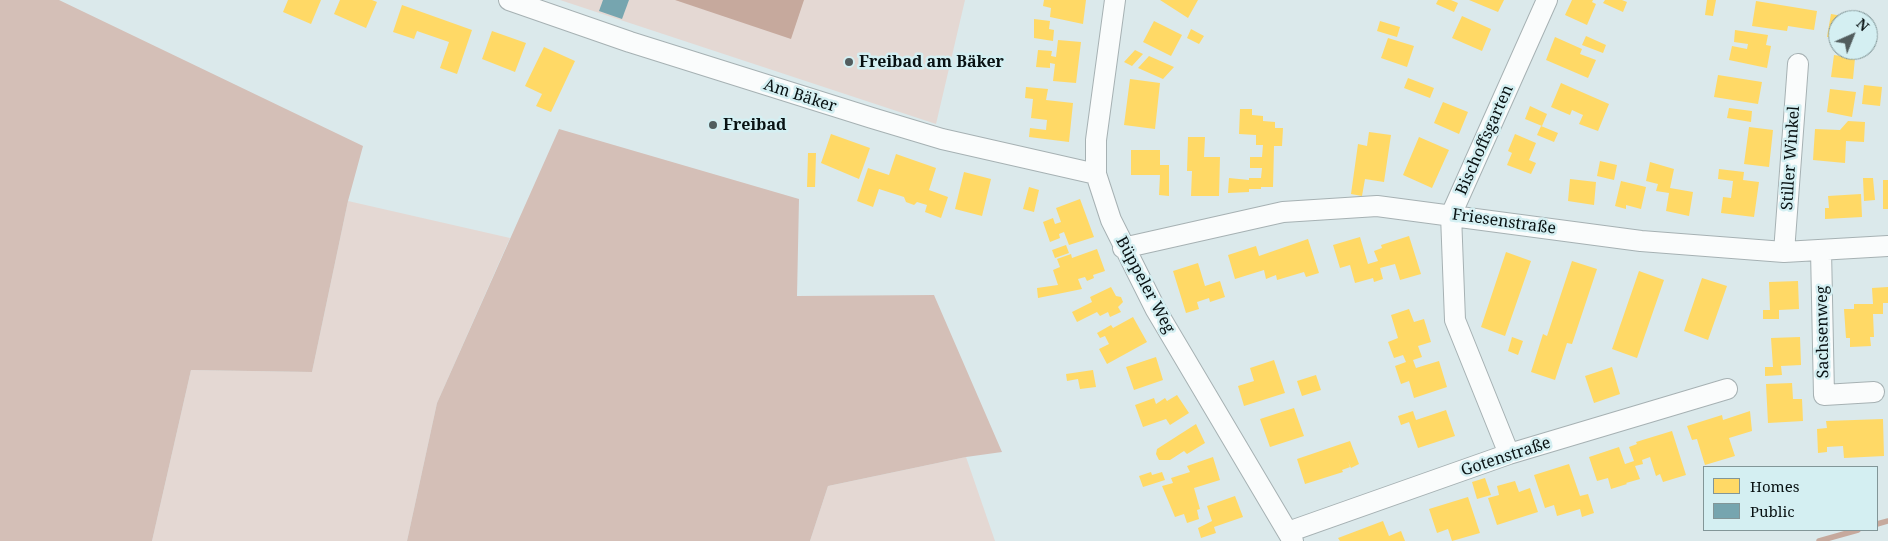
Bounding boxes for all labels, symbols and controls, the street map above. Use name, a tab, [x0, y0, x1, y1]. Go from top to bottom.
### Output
north arrow	[1828, 10, 1878, 60]
text: N	[1852, 14, 1874, 35]
place label: Freibad am Bäker	[859, 52, 1004, 72]
marker: Freibad am Bäker	[843, 56, 855, 68]
street label: Am Bäker	[761, 75, 839, 117]
street label: Bischoffsgarten	[1452, 82, 1518, 198]
street label: Stiller Winkel	[1778, 105, 1804, 211]
place label: Freibad	[723, 115, 786, 135]
marker: Freibad	[707, 119, 719, 131]
street label: Friesenstraße	[1451, 205, 1557, 239]
street label: Büppeler Weg	[1111, 233, 1179, 337]
street label: Sachsenweg	[1813, 285, 1833, 379]
street label: Gotenstraße	[1459, 433, 1553, 481]
legend	[1703, 466, 1878, 531]
text: Homes	[1750, 476, 1800, 496]
text: Public	[1750, 501, 1795, 521]

